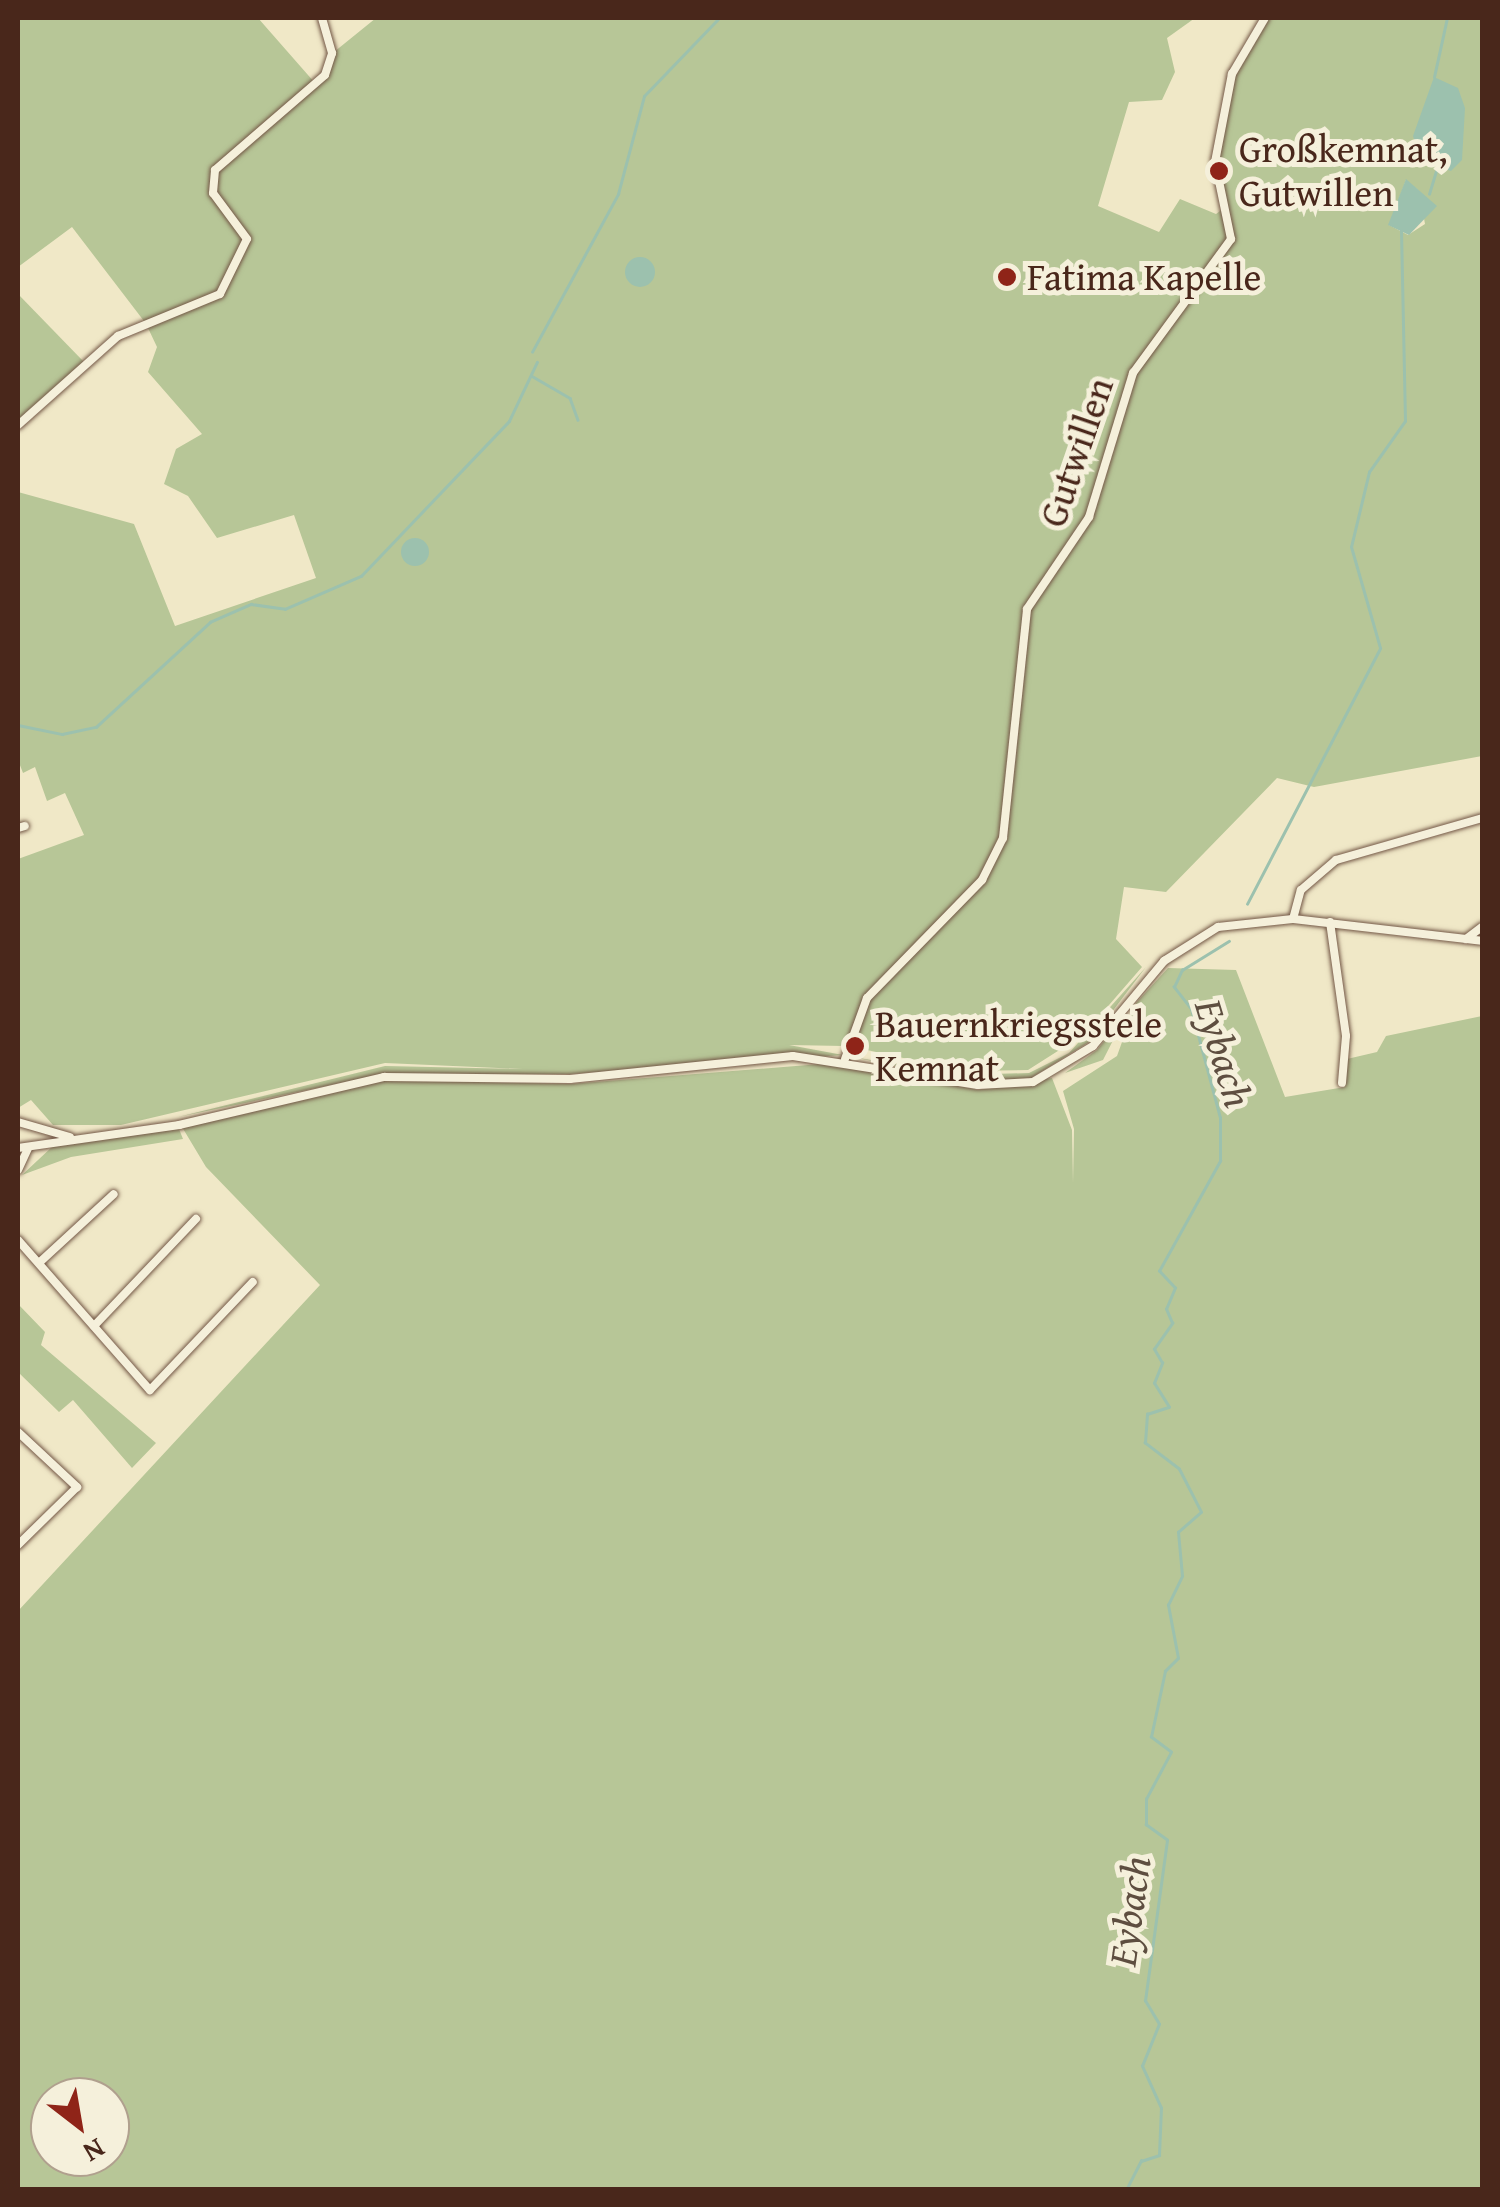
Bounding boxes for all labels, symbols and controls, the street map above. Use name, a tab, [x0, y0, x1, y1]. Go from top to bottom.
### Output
place label: Großkemnat, Gutwillen	[1239, 126, 1447, 215]
marker: Großkemnat, Gutwillen	[1208, 160, 1230, 182]
place label: Fatima Kapelle	[1027, 254, 1261, 300]
marker: Fatima Kapelle	[996, 266, 1018, 288]
street label: Gutwillen	[1029, 372, 1123, 532]
water label: Eybach	[1185, 993, 1263, 1113]
place label: Bauernkriegsstele Kemnat	[875, 1001, 1162, 1090]
marker: Bauernkriegsstele Kemnat	[844, 1035, 866, 1057]
water label: Eybach	[1098, 1853, 1160, 1969]
north arrow	[30, 2077, 130, 2177]
text: N	[76, 2129, 113, 2174]

